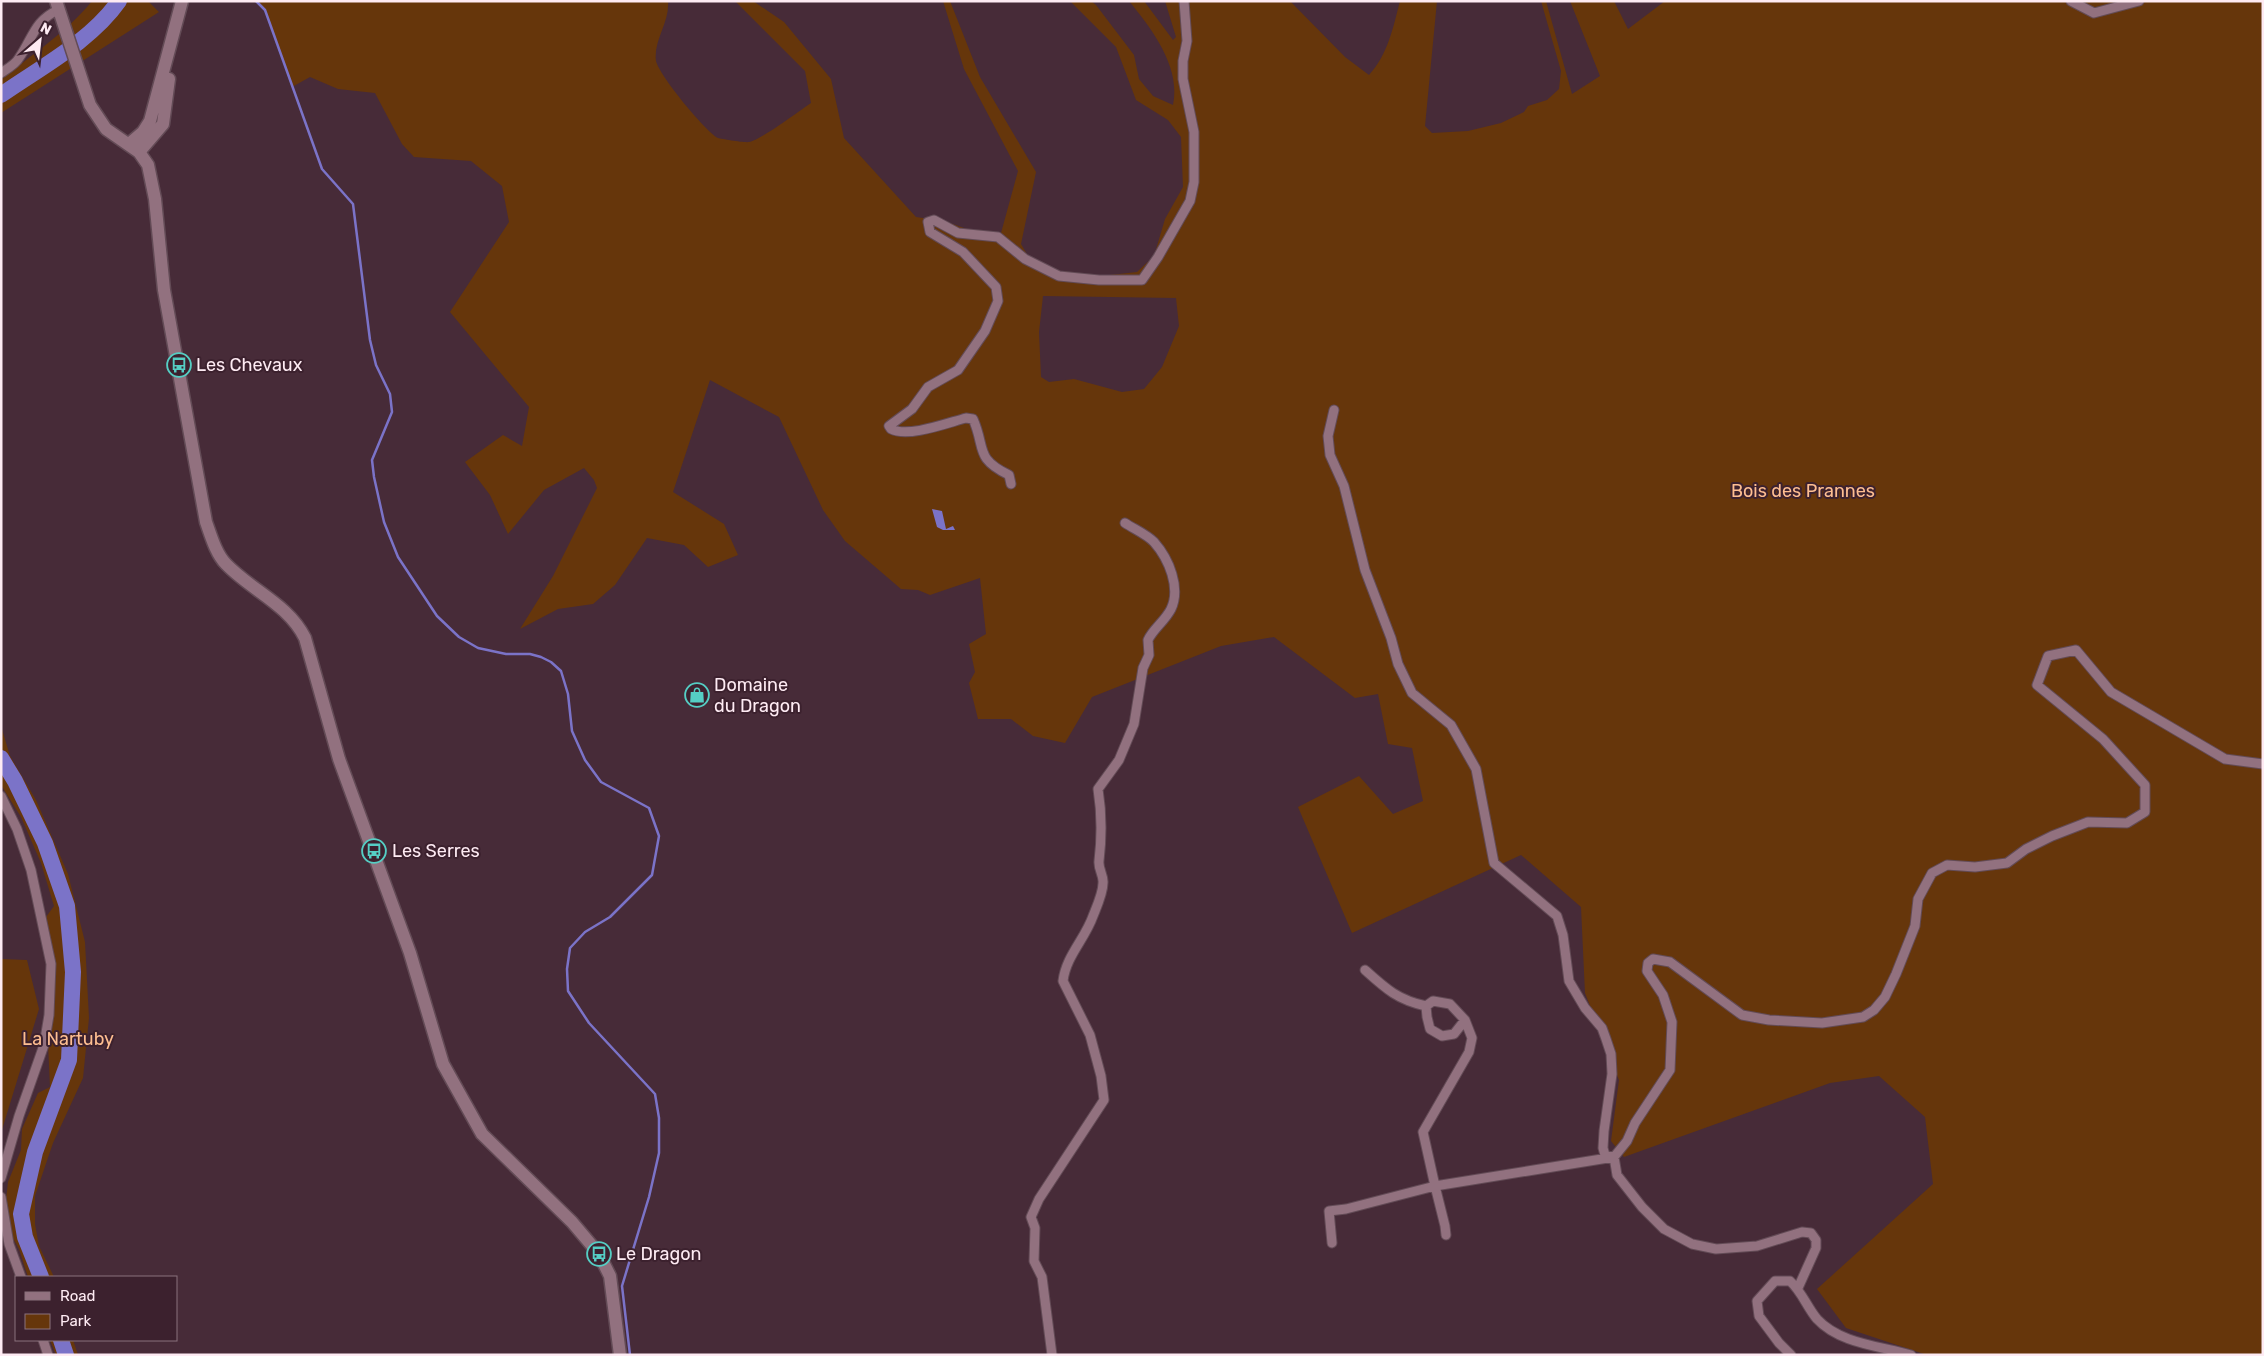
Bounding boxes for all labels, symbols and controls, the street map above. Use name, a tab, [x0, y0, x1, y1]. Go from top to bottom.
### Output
north arrow	[15, 15, 65, 65]
text: N	[37, 19, 54, 39]
bus stop icon: Les Chevaux	[166, 352, 192, 378]
place label: Les Chevaux	[196, 354, 303, 376]
park label: Bois des Prannes	[1731, 480, 1875, 502]
place label: Domaine du Dragon	[714, 674, 801, 717]
shop icon: Domaine du Dragon	[684, 682, 710, 708]
bus stop icon: Les Serres	[361, 838, 387, 864]
place label: Les Serres	[392, 840, 480, 862]
park label: La Nartuby	[22, 1028, 114, 1050]
bus stop icon: Le Dragon	[586, 1241, 612, 1267]
place label: Le Dragon	[616, 1243, 701, 1265]
legend	[15, 1276, 178, 1341]
text: Road	[60, 1287, 96, 1305]
text: Park	[60, 1312, 91, 1330]

